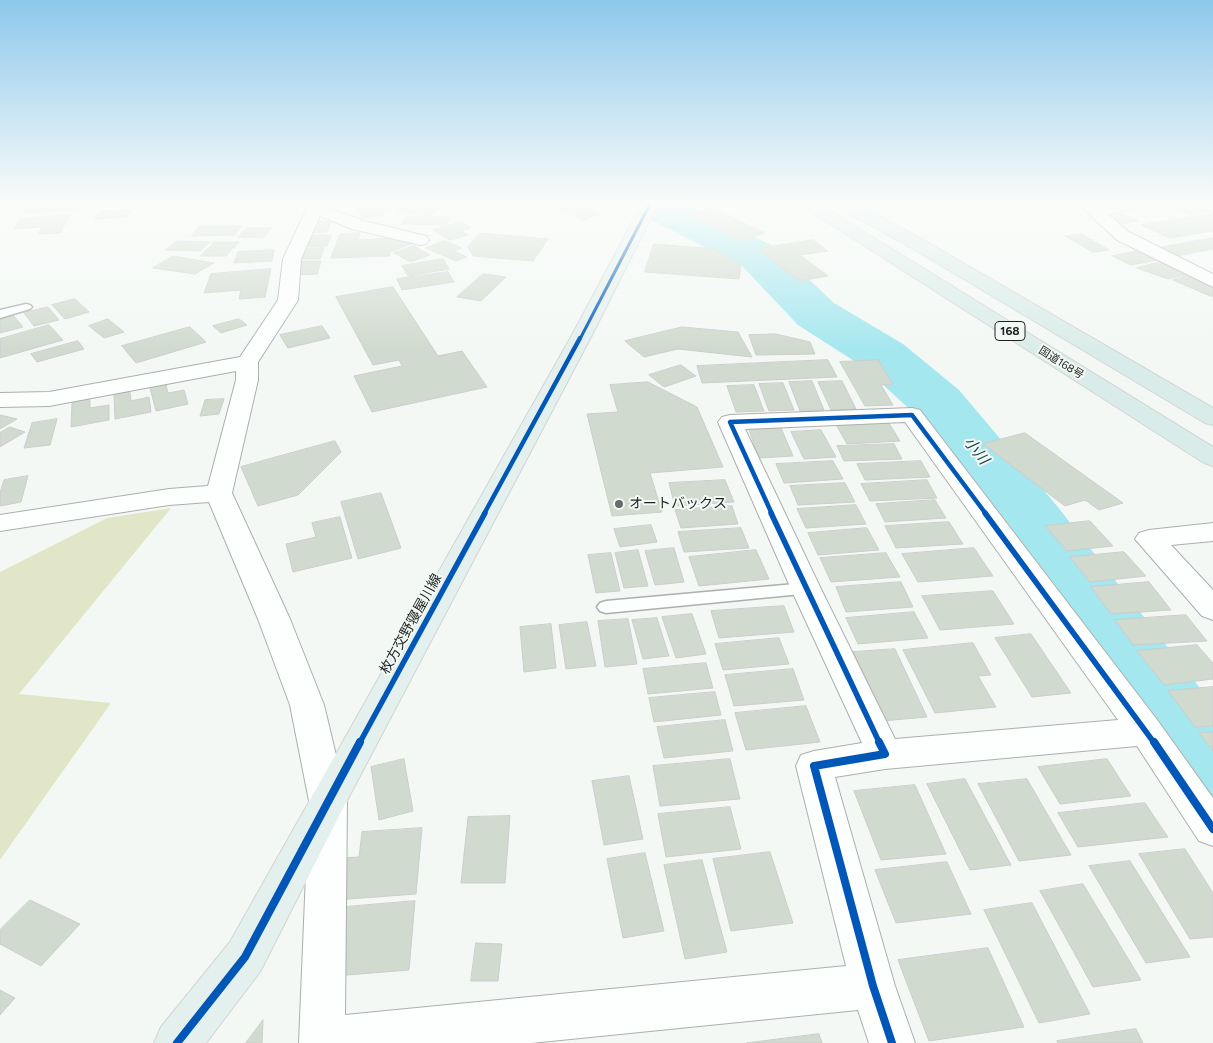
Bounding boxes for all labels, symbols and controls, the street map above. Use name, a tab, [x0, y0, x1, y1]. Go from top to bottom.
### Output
road number: 168	[995, 322, 1025, 341]
street label: 国道168号	[1036, 344, 1086, 382]
water label: 小川	[960, 434, 992, 468]
place label: オートバックス	[629, 496, 727, 512]
marker: オートバックス	[613, 498, 625, 510]
street label: 枚方交野寝屋川線	[377, 571, 445, 677]

